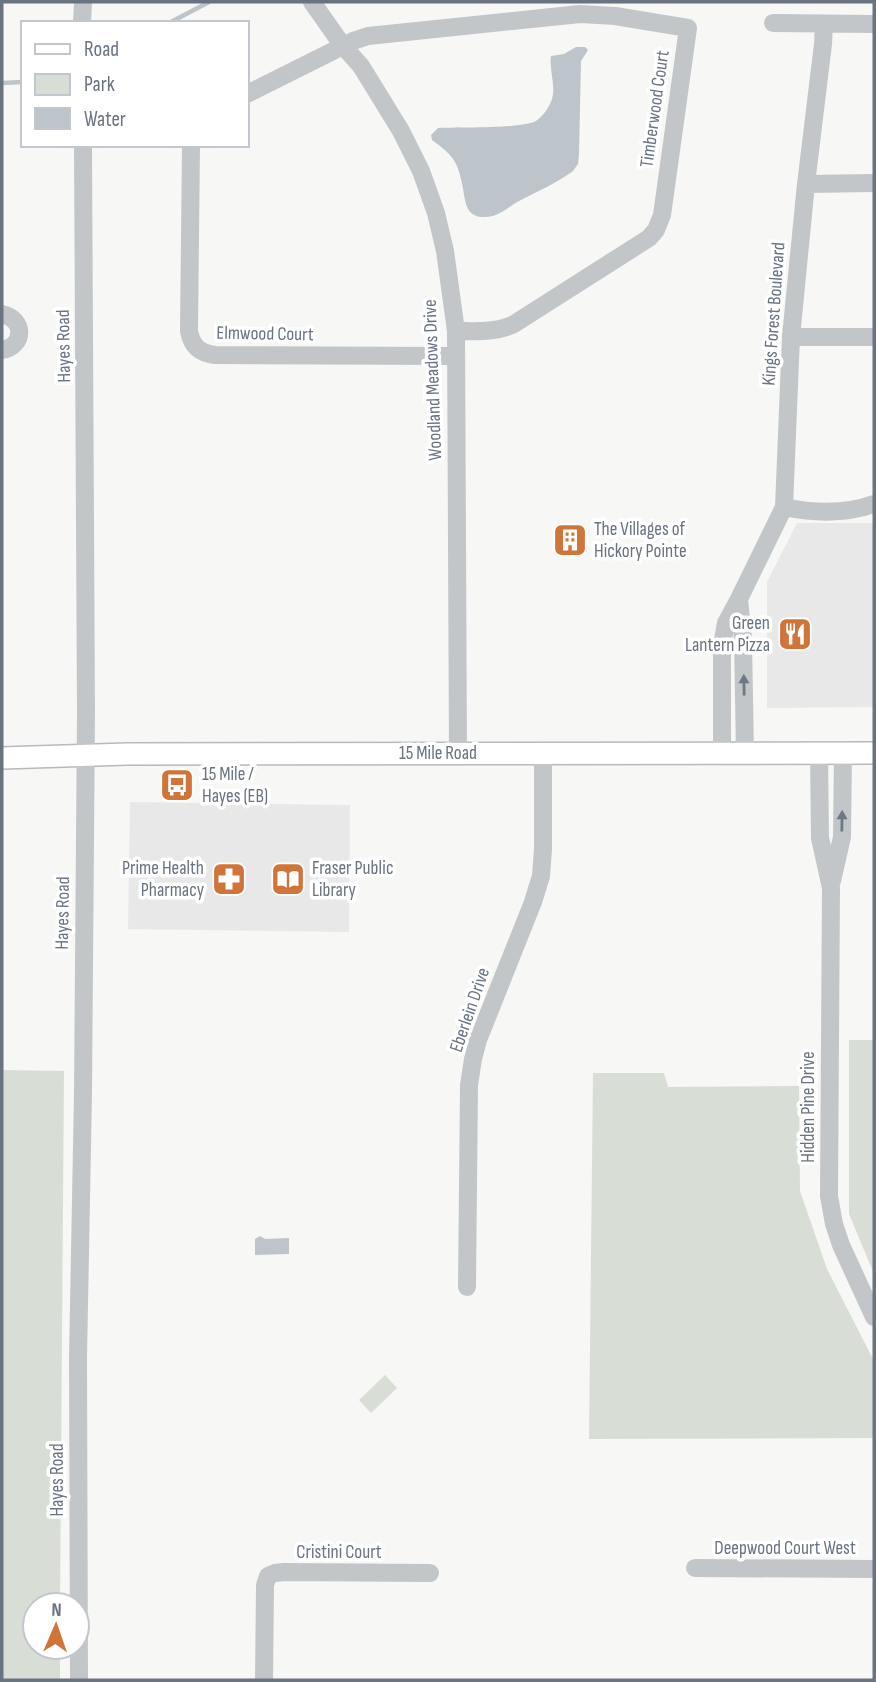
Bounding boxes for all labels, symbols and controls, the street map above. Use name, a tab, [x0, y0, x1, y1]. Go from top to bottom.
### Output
legend	[21, 21, 248, 147]
text: Road	[84, 37, 119, 62]
street label: Timberwood Court	[635, 49, 675, 169]
text: Park	[84, 72, 115, 97]
text: Water	[84, 107, 126, 132]
street label: Kings Forest Boulevard	[758, 241, 790, 387]
street label: Woodland Meadows Drive	[419, 299, 447, 461]
street label: Hayes Road	[52, 309, 76, 383]
street label: Elmwood Court	[216, 322, 314, 346]
place label: The Villages of Hickory Pointe	[594, 518, 687, 563]
building icon: The Villages of Hickory Pointe	[551, 521, 589, 559]
place label: Green Lantern Pizza	[685, 612, 770, 657]
restaurant icon: Green Lantern Pizza	[776, 615, 814, 653]
one-way arrow	[738, 674, 750, 696]
street label: 15 Mile Road	[399, 742, 477, 765]
place label: 15 Mile / Hayes (EB)	[202, 763, 268, 808]
bus stop icon: 15 Mile / Hayes (EB)	[158, 766, 196, 804]
one-way arrow	[836, 810, 848, 832]
place label: Prime Health Pharmacy	[122, 857, 205, 902]
place label: Fraser Public Library	[312, 857, 394, 902]
pharmacy icon: Prime Health Pharmacy	[210, 860, 248, 898]
library icon: Fraser Public Library	[269, 860, 307, 898]
street label: Hayes Road	[51, 876, 75, 950]
street label: Eberlein Drive	[445, 965, 495, 1055]
street label: Hidden Pine Drive	[797, 1051, 820, 1163]
street label: Hayes Road	[46, 1443, 69, 1517]
street label: Deepwood Court West	[714, 1537, 856, 1560]
street label: Cristini Court	[296, 1541, 382, 1564]
north arrow	[21, 1591, 91, 1661]
text: N	[51, 1599, 62, 1622]

